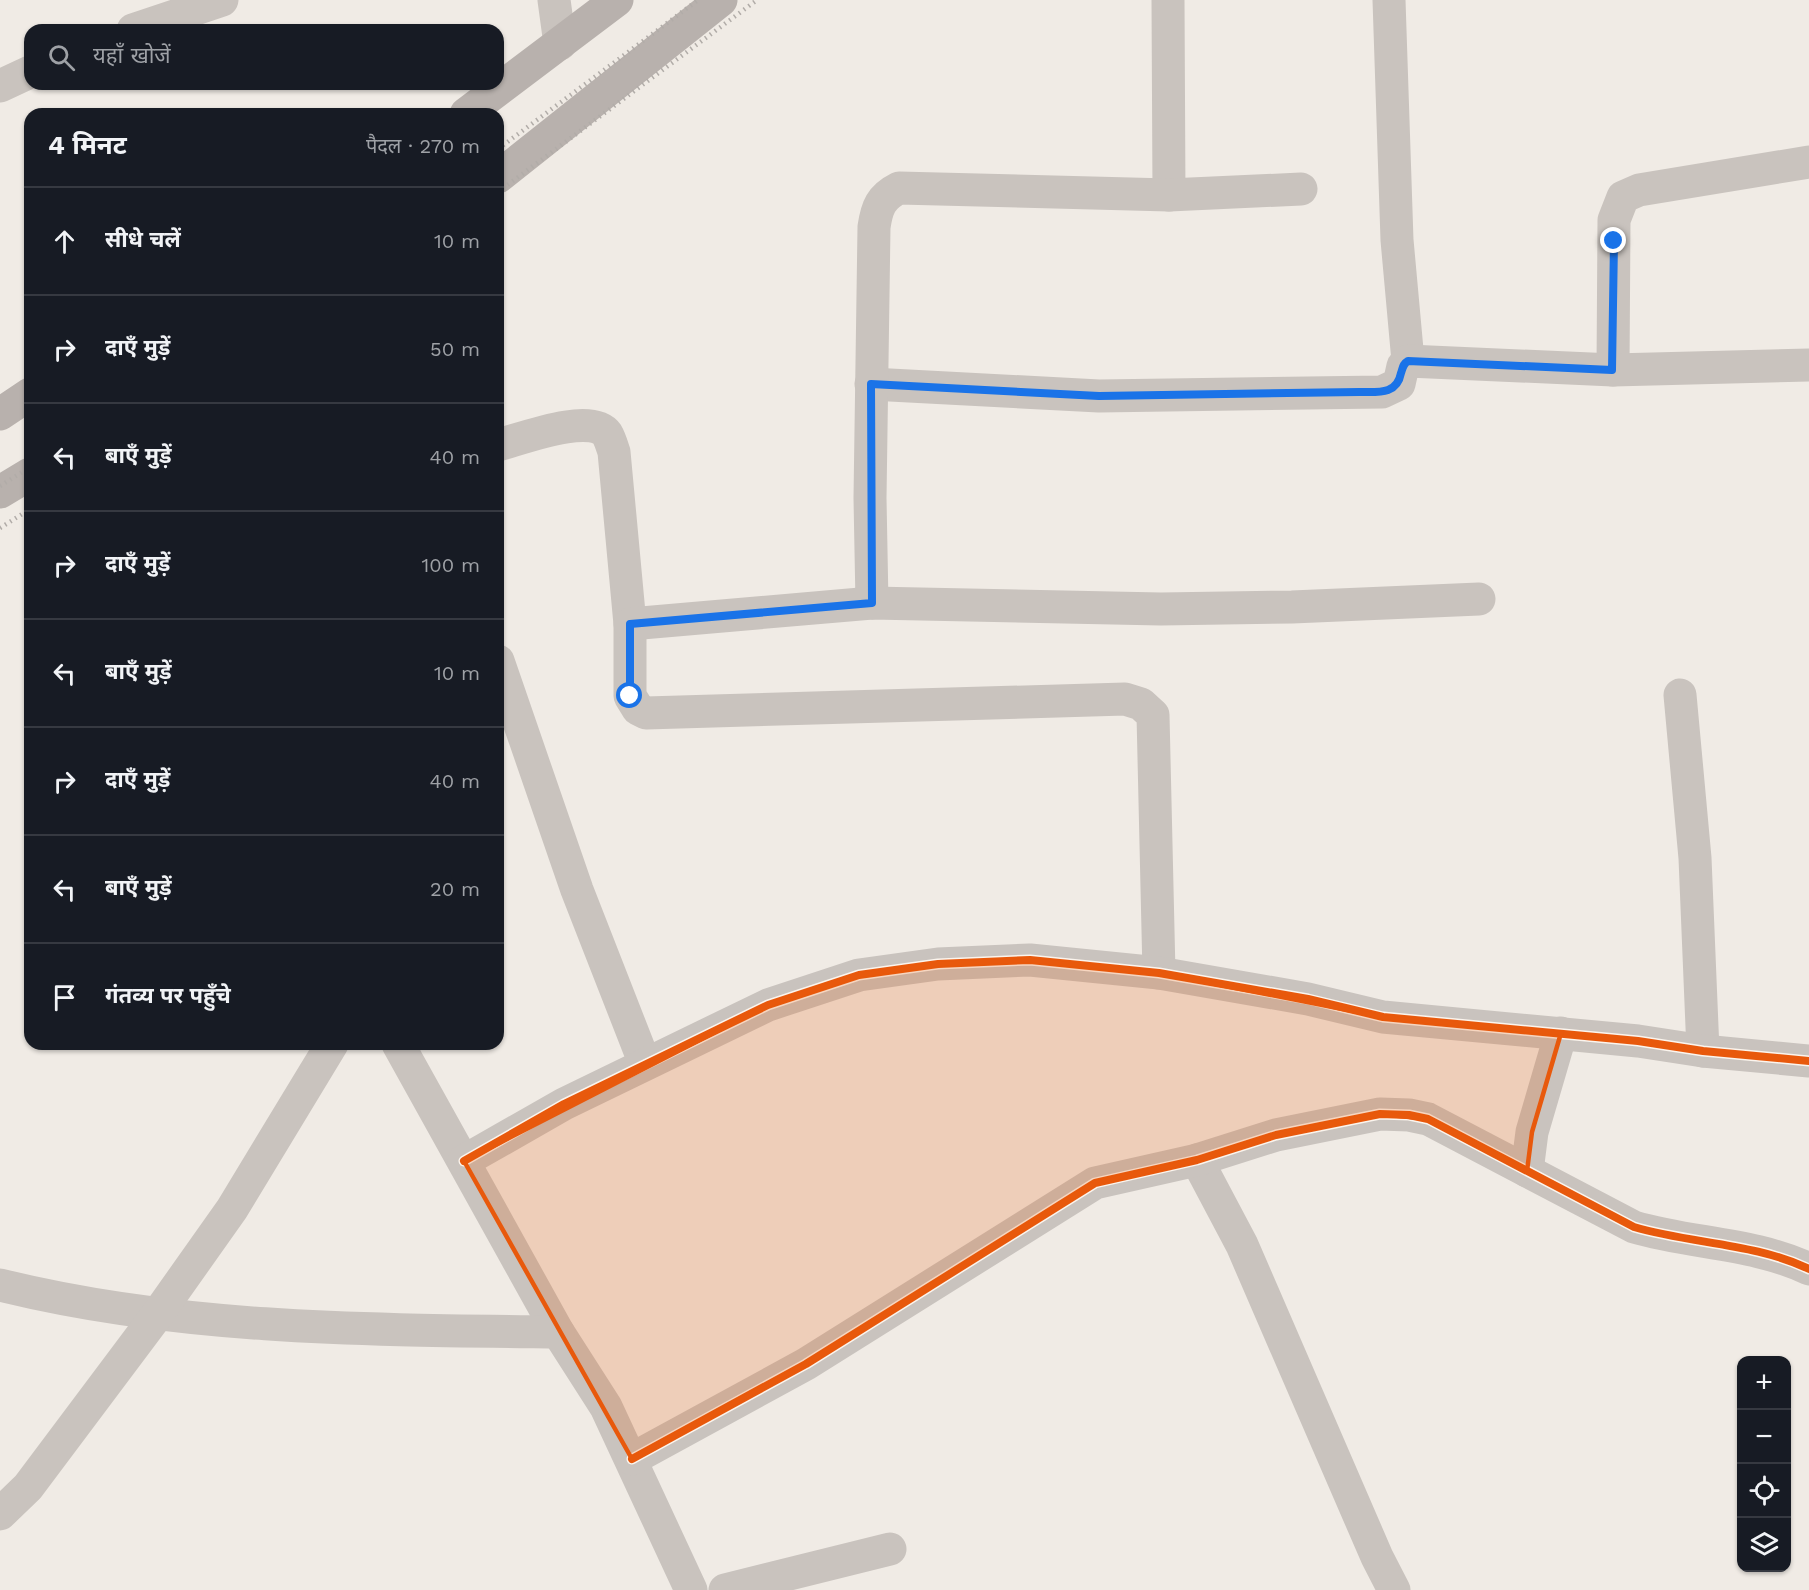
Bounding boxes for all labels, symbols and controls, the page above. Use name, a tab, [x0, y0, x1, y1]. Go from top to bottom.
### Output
search box	[24, 24, 504, 90]
icon: search	[45, 41, 78, 74]
text: यहाँ खोजें	[93, 43, 171, 68]
text: 4 मिनट	[48, 130, 127, 160]
text: पैदल · 270 m	[366, 134, 480, 158]
icon: ahead	[48, 225, 81, 258]
text: सीधे चलें	[105, 227, 181, 252]
route end	[1600, 227, 1626, 253]
text: 10 m	[434, 229, 480, 253]
icon: right	[48, 333, 81, 366]
text: दाएँ मुड़ें	[105, 335, 170, 360]
text: 50 m	[430, 337, 480, 361]
icon: left	[48, 441, 81, 474]
text: बाएँ मुड़ें	[105, 443, 172, 468]
text: 40 m	[429, 445, 480, 469]
icon: right	[48, 549, 81, 582]
text: दाएँ मुड़ें	[105, 551, 170, 576]
text: 100 m	[421, 553, 480, 577]
icon: left	[48, 657, 81, 690]
text: बाएँ मुड़ें	[105, 659, 172, 684]
text: 10 m	[434, 661, 480, 685]
route start	[616, 682, 642, 708]
icon: right	[48, 765, 81, 798]
text: दाएँ मुड़ें	[105, 767, 170, 792]
text: 40 m	[429, 769, 480, 793]
icon: left	[48, 873, 81, 906]
text: बाएँ मुड़ें	[105, 875, 172, 900]
text: 20 m	[430, 877, 480, 901]
icon: arrive	[48, 981, 81, 1014]
text: गंतव्य पर पहुँचे	[105, 983, 231, 1008]
map controls	[1737, 1356, 1791, 1572]
button: +	[1737, 1356, 1791, 1410]
button: −	[1737, 1410, 1791, 1464]
button: locate	[1737, 1464, 1791, 1518]
button: layers	[1737, 1518, 1791, 1572]

